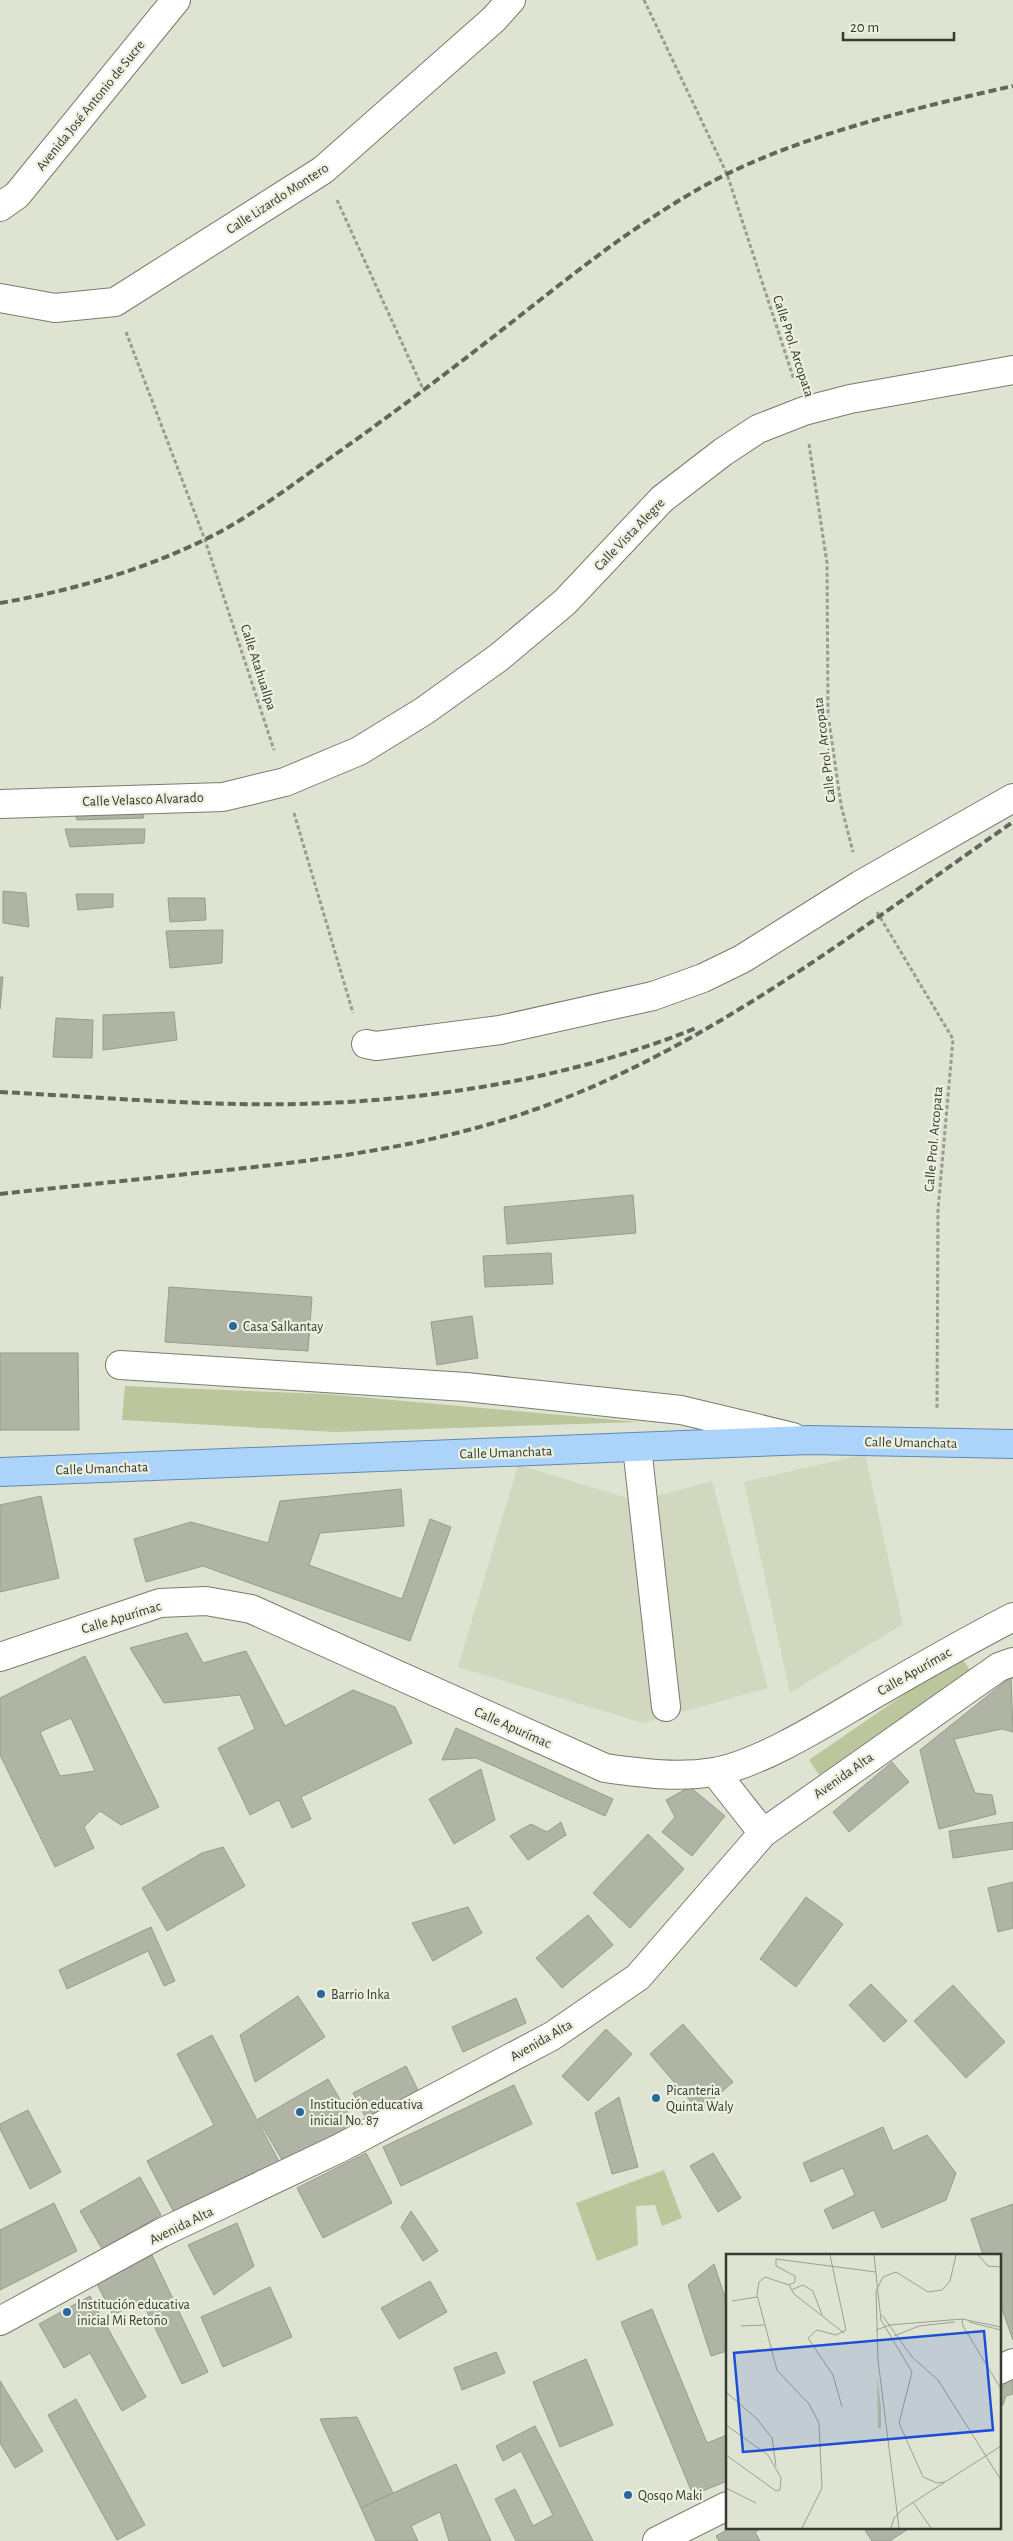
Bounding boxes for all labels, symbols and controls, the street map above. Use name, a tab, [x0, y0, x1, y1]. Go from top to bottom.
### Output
scale bar	[843, 10, 954, 42]
text: 20 m	[850, 20, 879, 35]
street label: Avenida José Antonio de Sucre	[34, 38, 148, 174]
street label: Calle Lizardo Montero	[224, 161, 331, 237]
street label: Calle Prol. Arcopata	[770, 294, 816, 399]
street label: Calle Vista Alegre	[592, 496, 668, 574]
street label: Calle Atahuallpa	[238, 623, 279, 713]
street label: Calle Prol. Arcopata	[812, 696, 838, 803]
street label: Calle Velasco Alvarado	[82, 791, 204, 809]
street label: Calle Prol. Arcopata	[922, 1085, 946, 1193]
marker: Casa Salkantay	[227, 1320, 239, 1332]
place label: Casa Salkantay	[243, 1320, 323, 1334]
street label: Calle Umanchata	[864, 1435, 958, 1451]
street label: Calle Umanchata	[459, 1444, 553, 1462]
street label: Calle Umanchata	[55, 1460, 149, 1478]
street label: Calle Apurímac	[80, 1599, 163, 1637]
street label: Calle Apurímac	[875, 1645, 954, 1699]
street label: Calle Apurímac	[472, 1705, 554, 1751]
street label: Avenida Alta	[811, 1750, 876, 1801]
marker: Barrio Inka	[315, 1988, 327, 2000]
place label: Barrio Inka	[331, 1988, 390, 2002]
street label: Avenida Alta	[508, 2017, 575, 2064]
place label: Picanteria Quinta Waly	[666, 2084, 734, 2114]
marker: Picanteria Quinta Waly	[650, 2092, 662, 2104]
place label: Institución educativa inicial No. 87	[310, 2098, 424, 2128]
marker: Institución educativa inicial No. 87	[294, 2106, 306, 2118]
street label: Avenida Alta	[147, 2204, 216, 2247]
inset map	[726, 2254, 1000, 2528]
place label: Institución educativa inicial Mi Retoño	[77, 2298, 191, 2328]
marker: Institución educativa inicial Mi Retoño	[61, 2306, 73, 2318]
marker: Qosqo Maki	[622, 2489, 634, 2501]
place label: Qosqo Maki	[638, 2489, 702, 2503]

